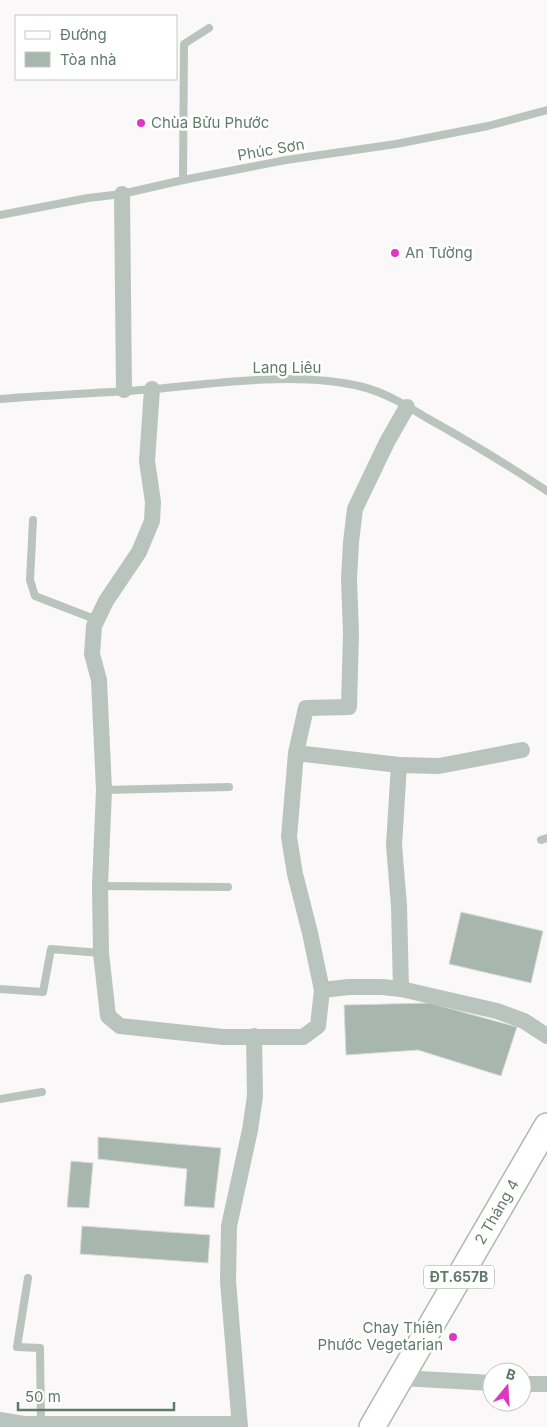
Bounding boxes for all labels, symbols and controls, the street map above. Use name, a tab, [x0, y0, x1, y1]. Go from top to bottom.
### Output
legend	[15, 15, 178, 80]
text: Đường	[60, 25, 107, 44]
text: Tòa nhà	[60, 50, 116, 69]
place label: Chùa Bửu Phước	[151, 113, 269, 132]
marker: Chùa Bửu Phước	[135, 117, 147, 129]
street label: Phúc Sơn	[236, 134, 306, 165]
place label: An Tường	[405, 243, 473, 262]
marker: An Tường	[389, 247, 401, 259]
street label: Lang Liêu	[253, 358, 321, 377]
street label: 2 Tháng 4	[470, 1176, 523, 1248]
road number: ĐT.657B	[424, 1266, 494, 1288]
place label: Chay Thiên Phước Vegetarian	[318, 1318, 443, 1354]
marker: Chay Thiên Phước Vegetarian	[447, 1331, 459, 1343]
north arrow	[482, 1362, 532, 1412]
text: B	[504, 1365, 518, 1384]
scale bar	[18, 1380, 174, 1412]
text: 50 m	[25, 1387, 61, 1406]

